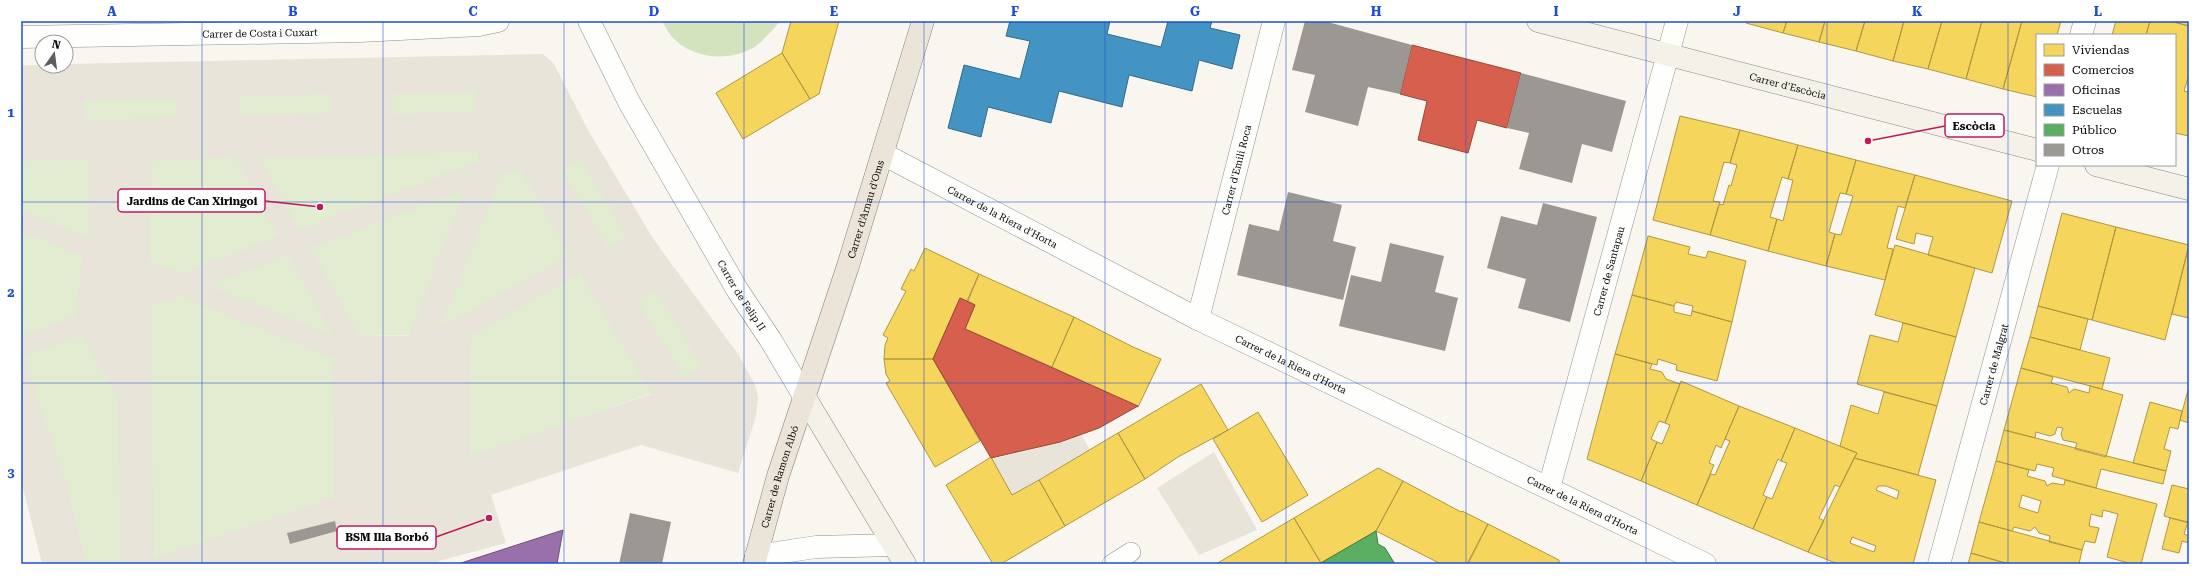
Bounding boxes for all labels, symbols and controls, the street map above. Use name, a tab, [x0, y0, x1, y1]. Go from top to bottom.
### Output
text: A	[107, 4, 117, 19]
text: B	[288, 4, 298, 19]
text: C	[468, 4, 478, 19]
text: D	[649, 4, 659, 19]
text: E	[830, 4, 838, 19]
text: F	[1011, 4, 1019, 19]
text: G	[1190, 4, 1200, 19]
text: H	[1371, 4, 1382, 19]
text: I	[1553, 4, 1559, 19]
text: J	[1733, 4, 1741, 19]
text: K	[1912, 4, 1923, 19]
text: L	[2094, 4, 2102, 19]
street label: Carrer de Costa i Cuxart	[202, 27, 318, 40]
north arrow	[34, 34, 74, 74]
legend	[2036, 34, 2176, 166]
text: N	[51, 37, 62, 52]
text: Viviendas	[2072, 43, 2130, 57]
text: Comercios	[2072, 63, 2134, 77]
street label: Carrer d'Escòcia	[1748, 71, 1828, 101]
text: Oficinas	[2072, 83, 2120, 97]
text: Escuelas	[2072, 103, 2122, 117]
text: 1	[7, 105, 15, 120]
callout: Escòcia	[1945, 114, 2004, 137]
text: Escòcia	[1953, 120, 1996, 133]
street label: Carrer d'Emili Roca	[1220, 123, 1254, 216]
text: Público	[2072, 123, 2117, 137]
text: Otros	[2072, 143, 2104, 157]
street label: Carrer d'Arnau d'Oms	[846, 159, 886, 260]
street label: Carrer de la Riera d'Horta	[946, 184, 1060, 251]
callout: Jardins de Can Xiringoi	[118, 189, 265, 212]
text: Jardins de Can Xiringoi	[127, 195, 258, 208]
street label: Carrer de Santapau	[1591, 224, 1627, 317]
street label: Carrer de Felip II	[715, 258, 768, 333]
text: 2	[7, 285, 15, 300]
street label: Carrer de Malgrat	[1978, 322, 2010, 406]
street label: Carrer de la Riera d'Horta	[1233, 333, 1349, 396]
street label: Carrer de Ramon Albó	[759, 424, 800, 529]
text: 3	[7, 465, 15, 480]
street label: Carrer de la Riera d'Horta	[1525, 474, 1641, 537]
callout: BSM Illa Borbó	[337, 526, 436, 549]
text: BSM Illa Borbó	[345, 531, 429, 544]

